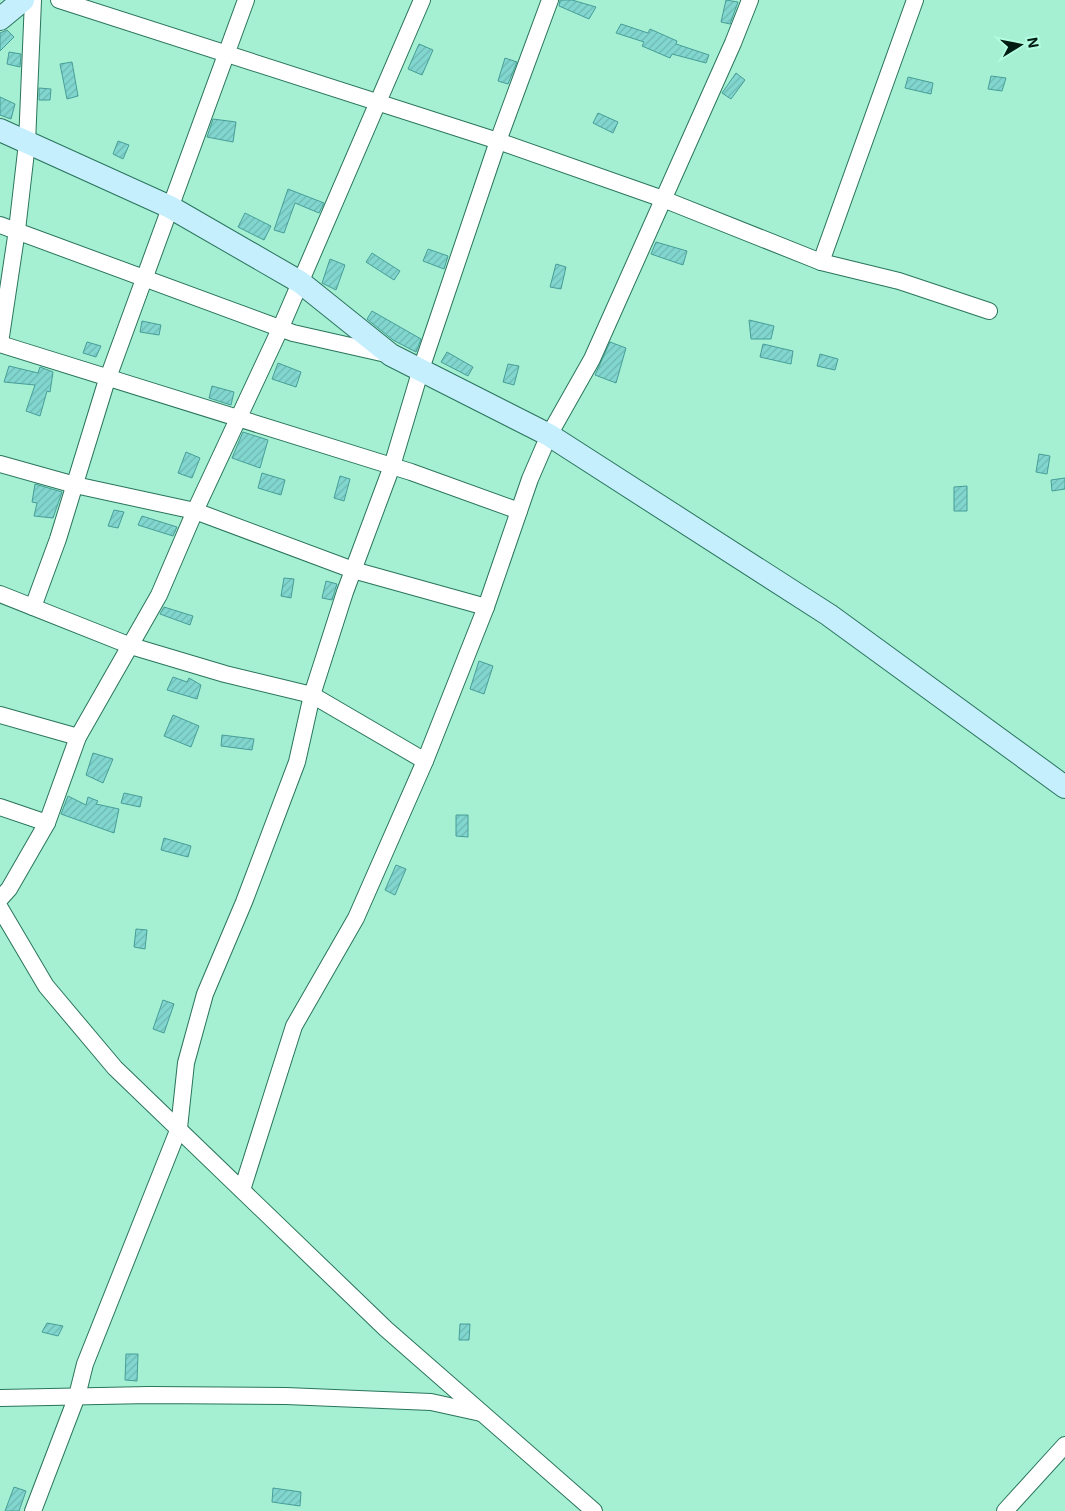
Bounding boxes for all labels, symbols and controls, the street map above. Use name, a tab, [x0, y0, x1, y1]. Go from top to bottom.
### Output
north arrow	[995, 20, 1045, 70]
text: N	[1024, 36, 1043, 49]

